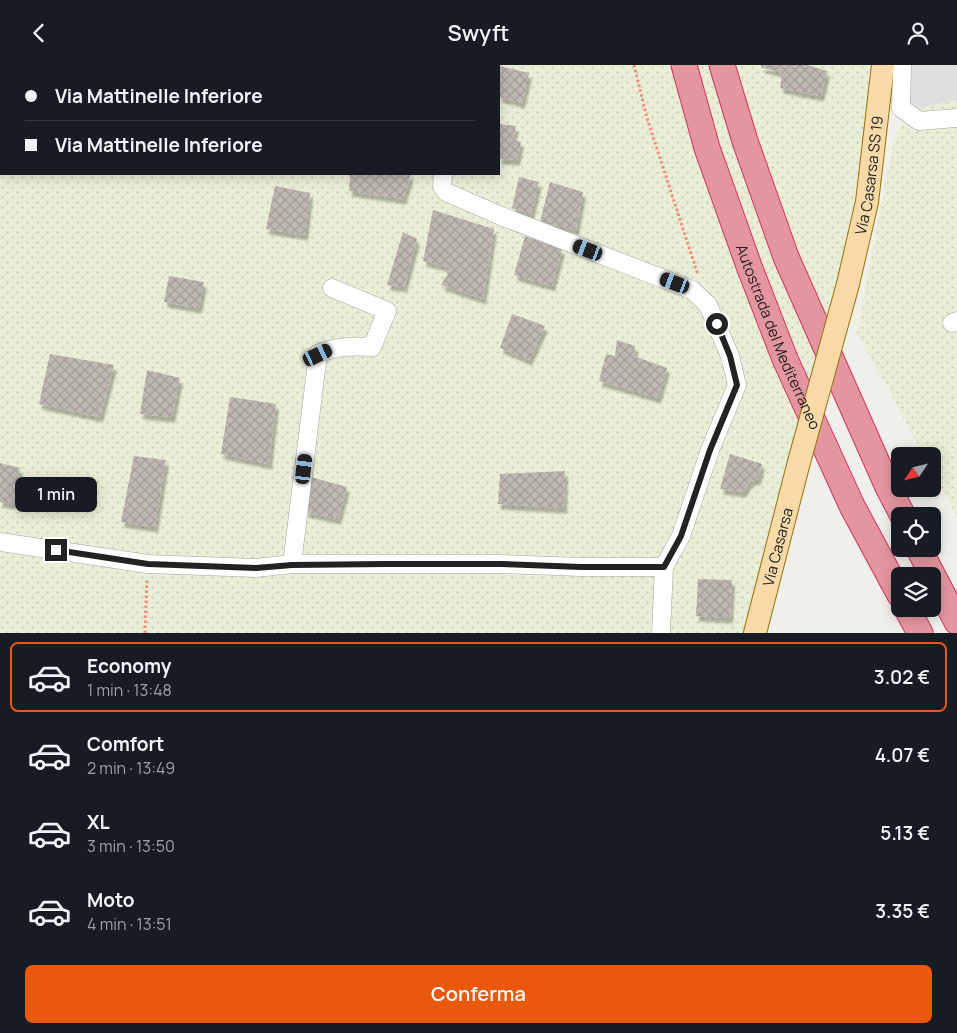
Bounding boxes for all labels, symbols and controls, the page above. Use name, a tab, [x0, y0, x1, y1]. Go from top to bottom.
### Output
text: Swyft	[448, 18, 509, 48]
icon: back	[25, 19, 53, 47]
icon: person	[904, 19, 932, 47]
text: Via Mattinelle Inferiore	[55, 83, 263, 109]
street label: Via Casarsa SS 19	[849, 114, 888, 237]
text: Via Mattinelle Inferiore	[55, 132, 263, 158]
car	[571, 238, 604, 262]
street label: Autostrada del Mediterraneo	[732, 241, 826, 433]
car	[658, 271, 691, 295]
route start	[706, 313, 728, 335]
car	[301, 342, 334, 368]
north arrow	[891, 447, 941, 497]
map controls	[891, 447, 941, 617]
car	[294, 453, 313, 485]
callout: 1 min	[15, 477, 97, 513]
text: 1 min	[37, 483, 75, 505]
street label: Via Casarsa	[757, 505, 797, 588]
button: locate	[891, 507, 941, 557]
route end	[45, 539, 67, 561]
button: layers	[891, 567, 941, 617]
text: Economy	[87, 653, 171, 679]
icon: car	[27, 655, 72, 700]
text: 3.02 €	[874, 664, 930, 690]
text: 1 min · 13:48	[87, 679, 172, 701]
text: Comfort	[87, 731, 164, 757]
icon: car	[27, 733, 72, 778]
text: 4.07 €	[875, 742, 930, 768]
text: 2 min · 13:49	[87, 757, 175, 779]
text: XL	[87, 809, 110, 835]
icon: car	[27, 811, 72, 856]
text: 5.13 €	[880, 820, 930, 846]
text: 3 min · 13:50	[87, 835, 175, 857]
text: Moto	[87, 887, 134, 913]
icon: car	[27, 889, 72, 934]
text: 3.35 €	[875, 898, 930, 924]
text: 4 min · 13:51	[87, 913, 172, 935]
button: Conferma	[25, 965, 932, 1023]

